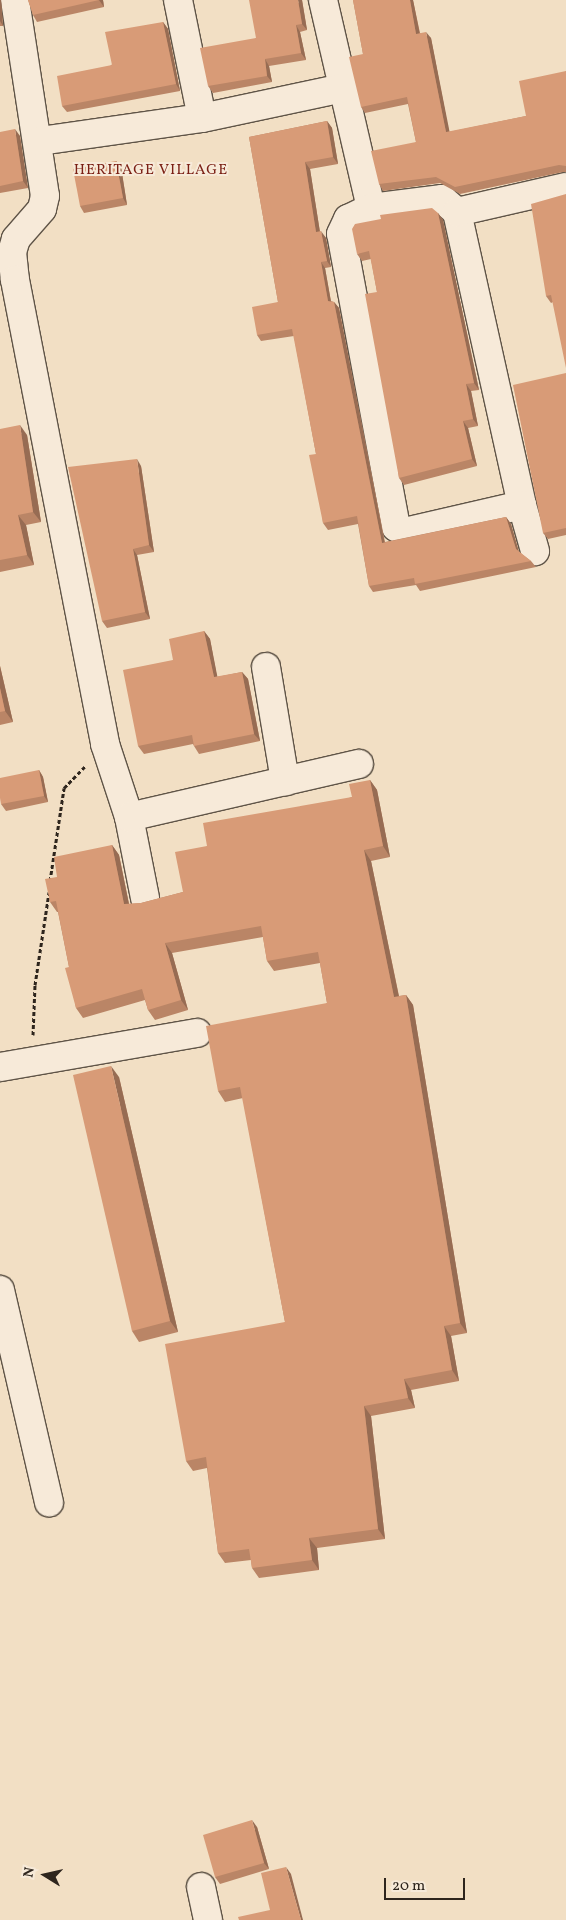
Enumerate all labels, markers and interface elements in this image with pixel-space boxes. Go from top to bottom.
district label: HERITAGE VILLAGE [71,162,231,180]
north arrow [20,1850,70,1900]
text: N [19,1866,40,1879]
scale bar [386,1868,467,1900]
text: 20 m [392,1876,425,1897]

